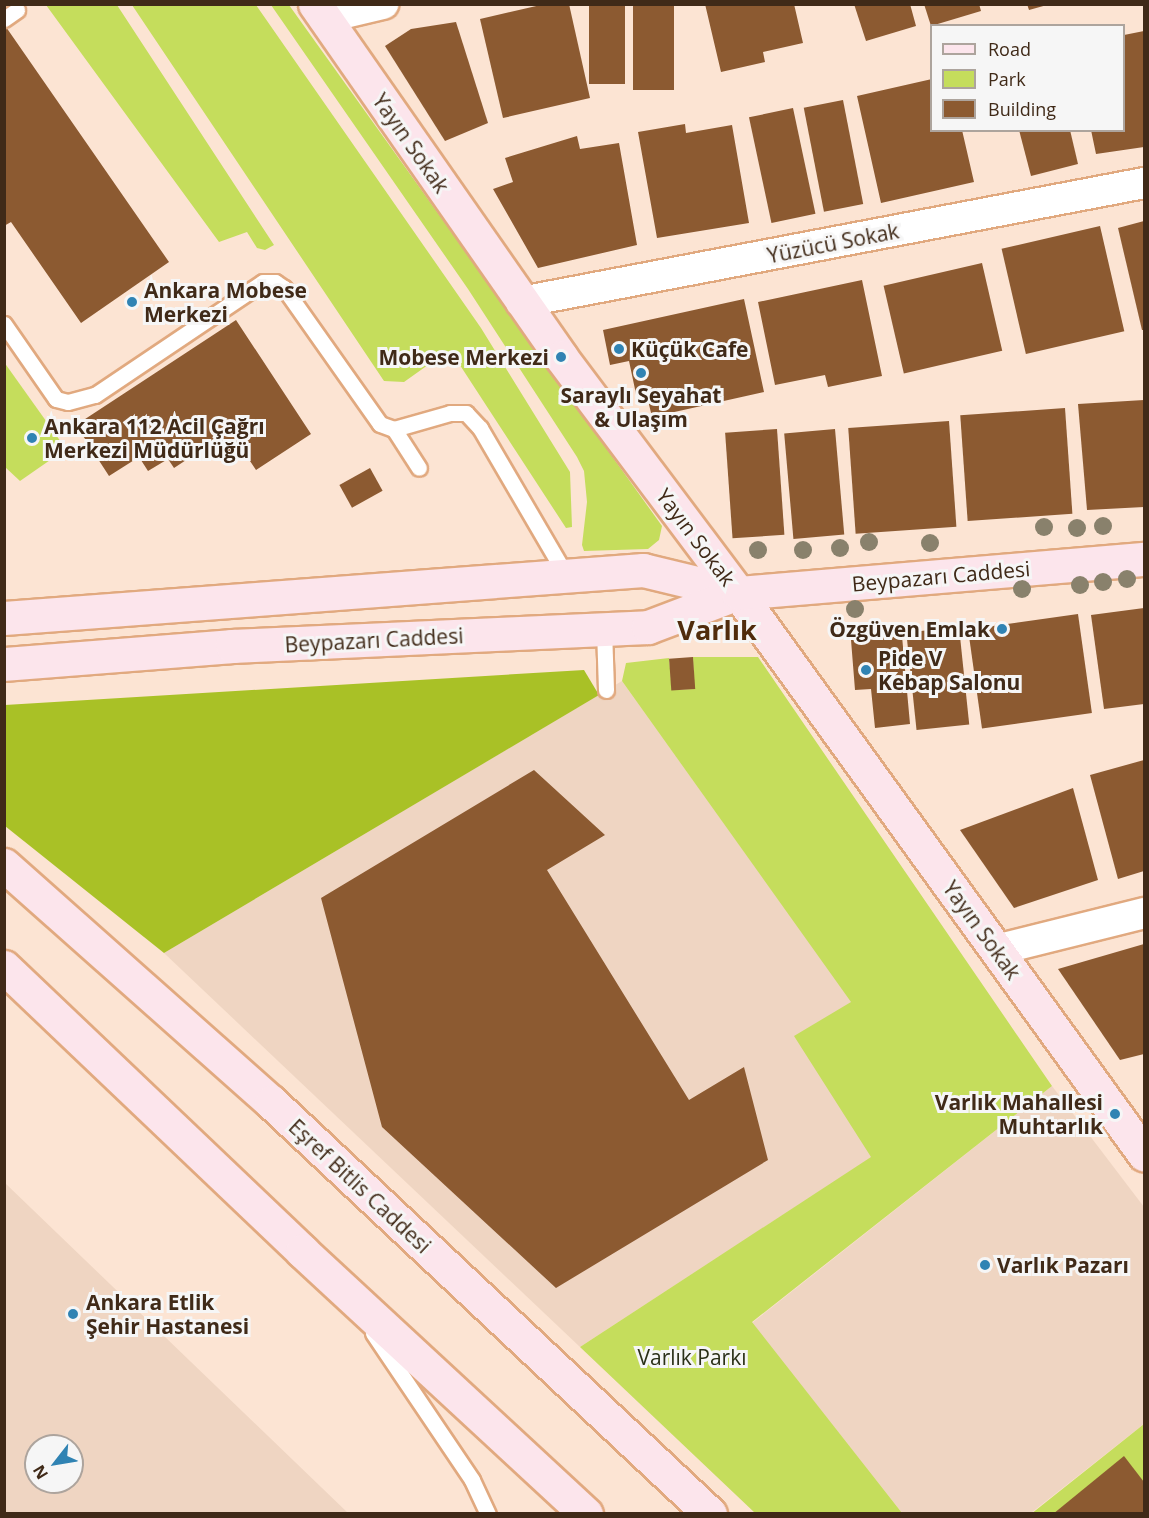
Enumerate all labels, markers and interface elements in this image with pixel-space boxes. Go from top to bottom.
legend [930,24,1125,132]
text: Road [988,37,1031,61]
text: Park [988,67,1026,91]
street label: Yayın Sokak [368,88,454,198]
text: Building [988,97,1056,121]
street label: Yüzücü Sokak [765,218,901,268]
place label: Ankara Mobese Merkezi [144,277,307,327]
marker: Ankara Mobese Merkezi [125,295,139,309]
place label: Küçük Cafe [631,336,748,362]
marker: Küçük Cafe [612,342,626,356]
place label: Mobese Merkezi [378,344,549,370]
marker: Mobese Merkezi [554,350,568,364]
marker: Saraylı Seyahat & Ulaşım [634,366,648,380]
place label: Saraylı Seyahat & Ulaşım [561,382,721,432]
place label: Ankara 112 Acil Çağrı Merkezi Müdürlüğü [44,413,265,463]
marker: Ankara 112 Acil Çağrı Merkezi Müdürlüğü [25,431,39,445]
street label: Yayın Sokak [651,483,741,591]
street label: Beypazarı Caddesi [851,556,1031,596]
district label: Varlık [677,614,757,646]
place label: Özgüven Emlak [829,616,990,642]
marker: Özgüven Emlak [995,622,1009,636]
street label: Beypazarı Caddesi [284,623,464,657]
place label: Pide V Kebap Salonu [878,645,1020,695]
marker: Pide V Kebap Salonu [859,663,873,677]
street label: Yayın Sokak [938,876,1026,984]
place label: Varlık Mahallesi Muhtarlık [935,1089,1103,1139]
marker: Varlık Mahallesi Muhtarlık [1108,1107,1122,1121]
street label: Eşref Bitlis Caddesi [284,1114,436,1258]
place label: Varlık Pazarı [997,1252,1129,1278]
marker: Varlık Pazarı [978,1258,992,1272]
place label: Ankara Etlik Şehir Hastanesi [86,1289,249,1339]
marker: Ankara Etlik Şehir Hastanesi [64,1305,82,1323]
park label: Varlık Parkı [637,1344,747,1370]
north arrow [24,1434,84,1494]
text: N [28,1461,53,1483]

